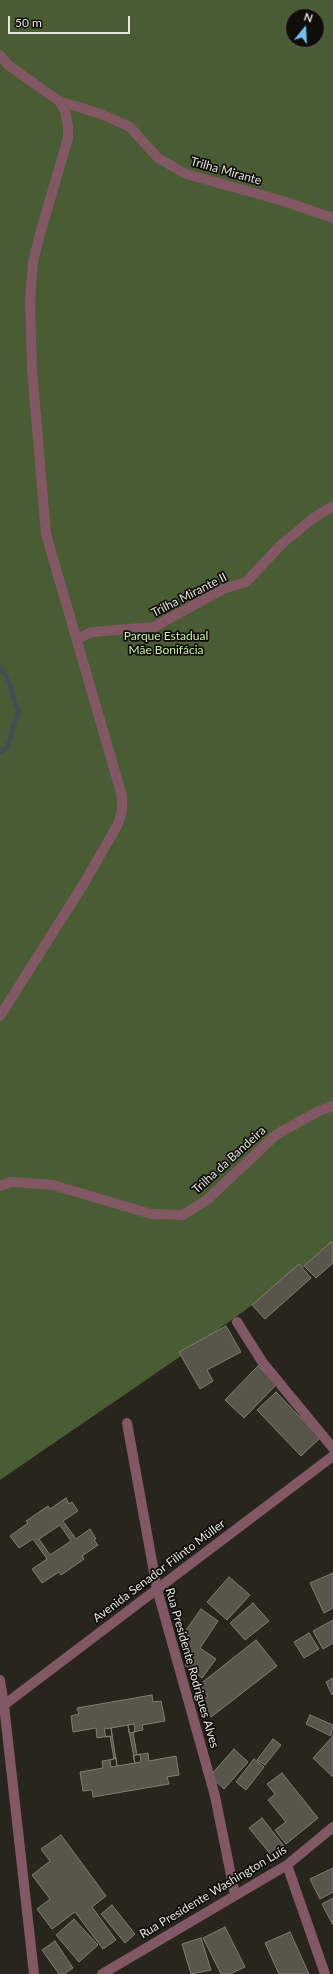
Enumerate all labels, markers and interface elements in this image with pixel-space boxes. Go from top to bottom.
scale bar [10,8,132,34]
north arrow [285,8,325,48]
text: N [303,10,315,25]
text: 50 m [15,15,42,30]
street label: Trilha Mirante [189,154,263,188]
street label: Trilha Mirante II [149,570,229,620]
park label: Parque Estadual Mãe Bonifácia [124,629,208,657]
street label: Trilha da Bandeira [189,1123,269,1197]
street label: Avenida Senador Filinto Müller [90,1517,228,1625]
street label: Rua Presidente Rodrigues Alves [162,1586,222,1750]
street label: Rua Presidente Washington Luís [137,1842,289,1942]

